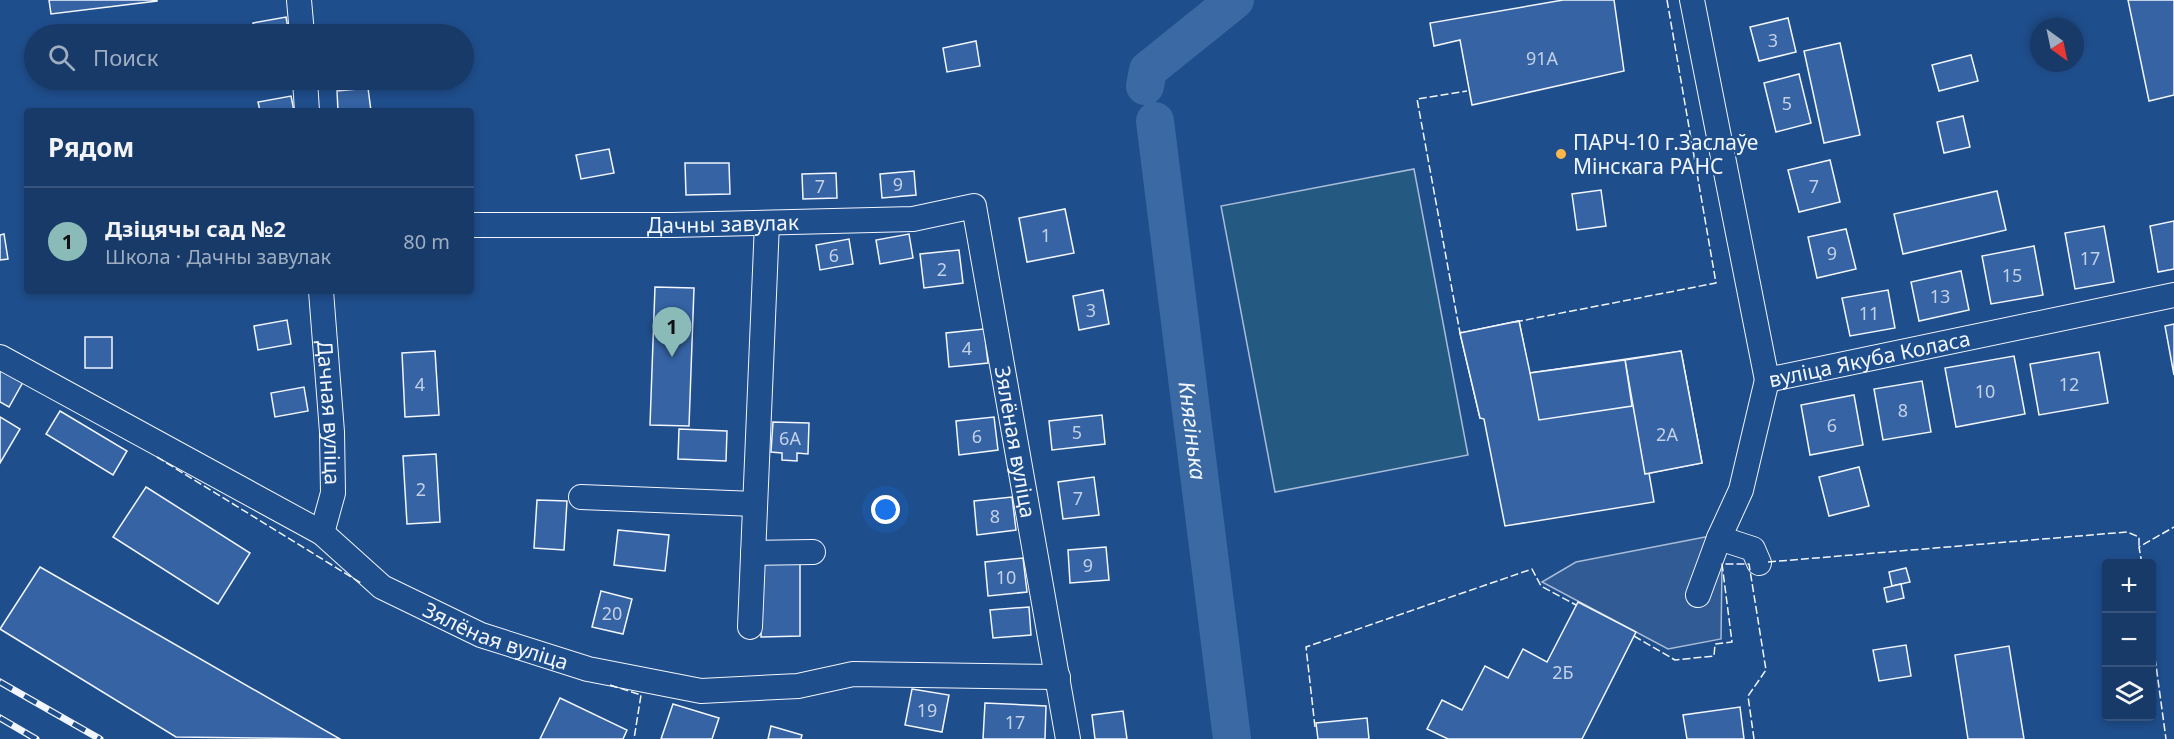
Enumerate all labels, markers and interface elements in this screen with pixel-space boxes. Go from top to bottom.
north arrow [2030,18,2084,72]
search box [24,24,474,90]
house number: 3 [1768,28,1778,52]
icon: search [45,41,78,74]
text: Поиск [93,42,158,72]
house number: 91А [1526,46,1559,70]
house number: 5 [1782,91,1792,115]
place label: ПАРЧ-10 г.Заслаўе Мінскага РАНС [1573,128,1758,180]
text: Рядом [48,129,134,165]
marker: ПАРЧ-10 г.Заслаўе Мінскага РАНС [1554,147,1568,161]
house number: 9 [893,172,903,196]
house number: 7 [815,174,825,198]
house number: 7 [1809,174,1819,198]
street label: Дачны завулак [647,208,799,239]
text: Дзіцячы сад №2 [105,213,286,243]
house number: 1 [1041,223,1051,247]
text: 1 [62,228,73,255]
text: 80 m [403,228,450,255]
house number: 9 [1827,241,1837,265]
text: Школа · Дачны завулак [105,243,331,270]
house number: 6 [829,243,839,267]
house number: 17 [2080,246,2100,270]
house number: 2 [937,257,947,281]
house number: 15 [2002,263,2022,287]
house number: 13 [1930,284,1950,308]
house number: 3 [1086,298,1096,322]
house number: 11 [1859,301,1879,325]
pin: 1 [652,308,692,357]
street label: вуліца Якуба Коласа [1766,324,1973,393]
house number: 4 [962,336,972,360]
street label: Дачная вуліца [311,339,347,485]
street label: Зялёная вуліца [988,364,1043,520]
house number: 4 [415,372,425,396]
house number: 12 [2059,372,2079,396]
house number: 10 [1975,379,1995,403]
water label: Княгінька [1173,380,1215,482]
house number: 8 [1898,398,1908,422]
house number: 6 [1827,413,1837,437]
house number: 5 [1072,420,1082,444]
house number: 2А [1656,422,1678,446]
house number: 6 [972,424,982,448]
house number: 6А [779,426,801,450]
house number: 2 [416,477,426,501]
house number: 7 [1073,486,1083,510]
your location [871,495,900,524]
house number: 8 [990,504,1000,528]
house number: 9 [1083,553,1093,577]
map controls [2102,559,2156,721]
button: + [2102,559,2156,613]
house number: 10 [996,565,1016,589]
street label: Зялёная вуліца [419,595,572,676]
house number: 20 [602,601,622,625]
button: − [2102,613,2156,667]
house number: 2Б [1552,660,1574,684]
button: layers [2102,667,2156,721]
house number: 19 [917,698,937,722]
house number: 17 [1005,710,1025,734]

